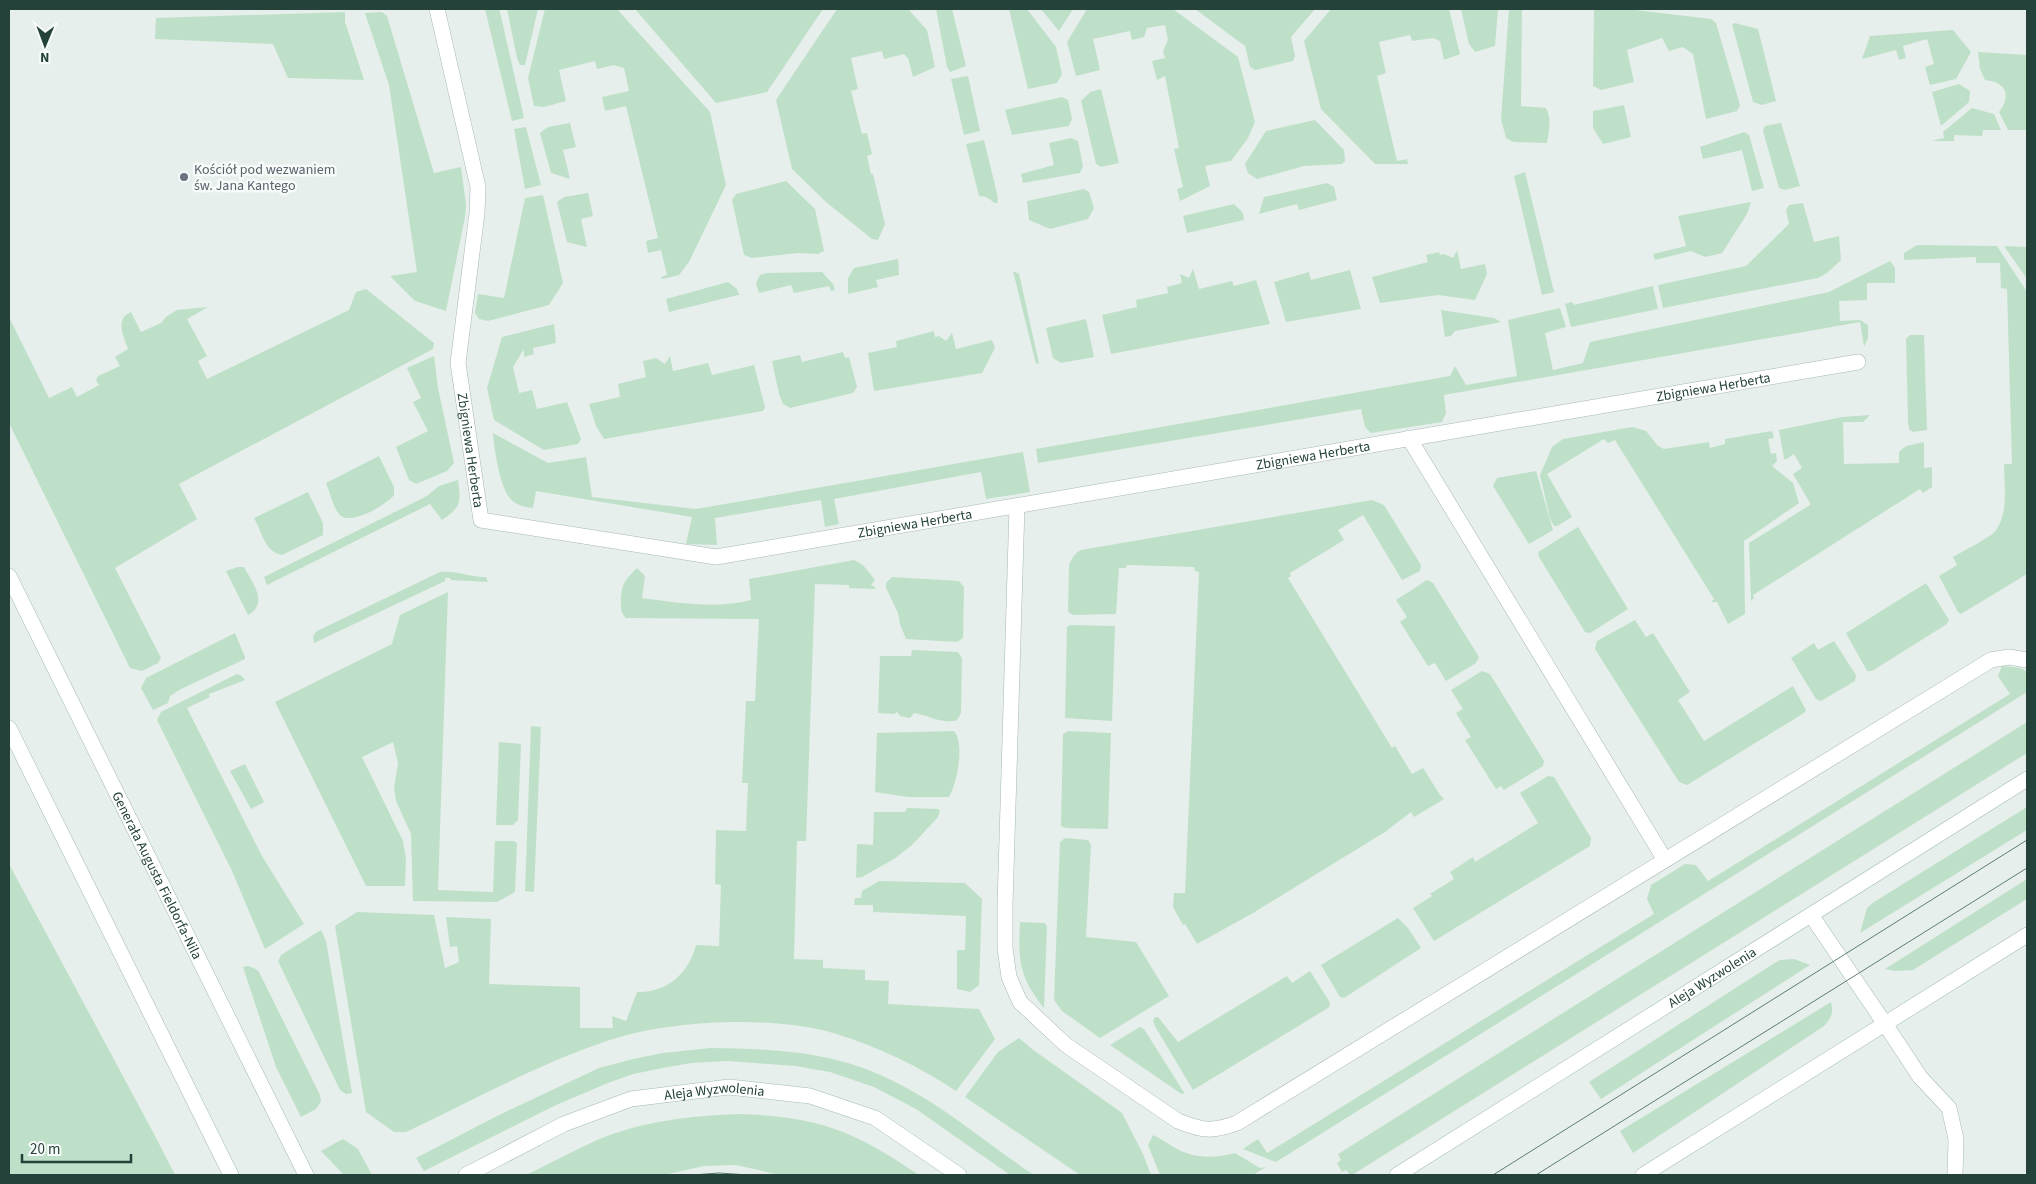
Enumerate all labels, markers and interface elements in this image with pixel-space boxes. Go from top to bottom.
north arrow [20,20,70,70]
text: N [40,47,50,67]
place label: Kościół pod wezwaniem św. Jana Kantego [194,160,335,196]
marker: Kościół pod wezwaniem św. Jana Kantego [178,171,190,183]
street label: Zbigniewa Herberta [1655,368,1772,407]
street label: Zbigniewa Herberta [451,392,488,509]
street label: Zbigniewa Herberta [1254,436,1372,476]
street label: Zbigniewa Herberta [856,504,974,544]
street label: Generała Augusta Fieldorfa-Nila [106,788,207,963]
street label: Aleja Wyzwolenia [1664,943,1761,1013]
street label: Aleja Wyzwolenia [663,1078,766,1106]
scale bar [22,1132,131,1164]
text: 20 m [30,1139,60,1160]

